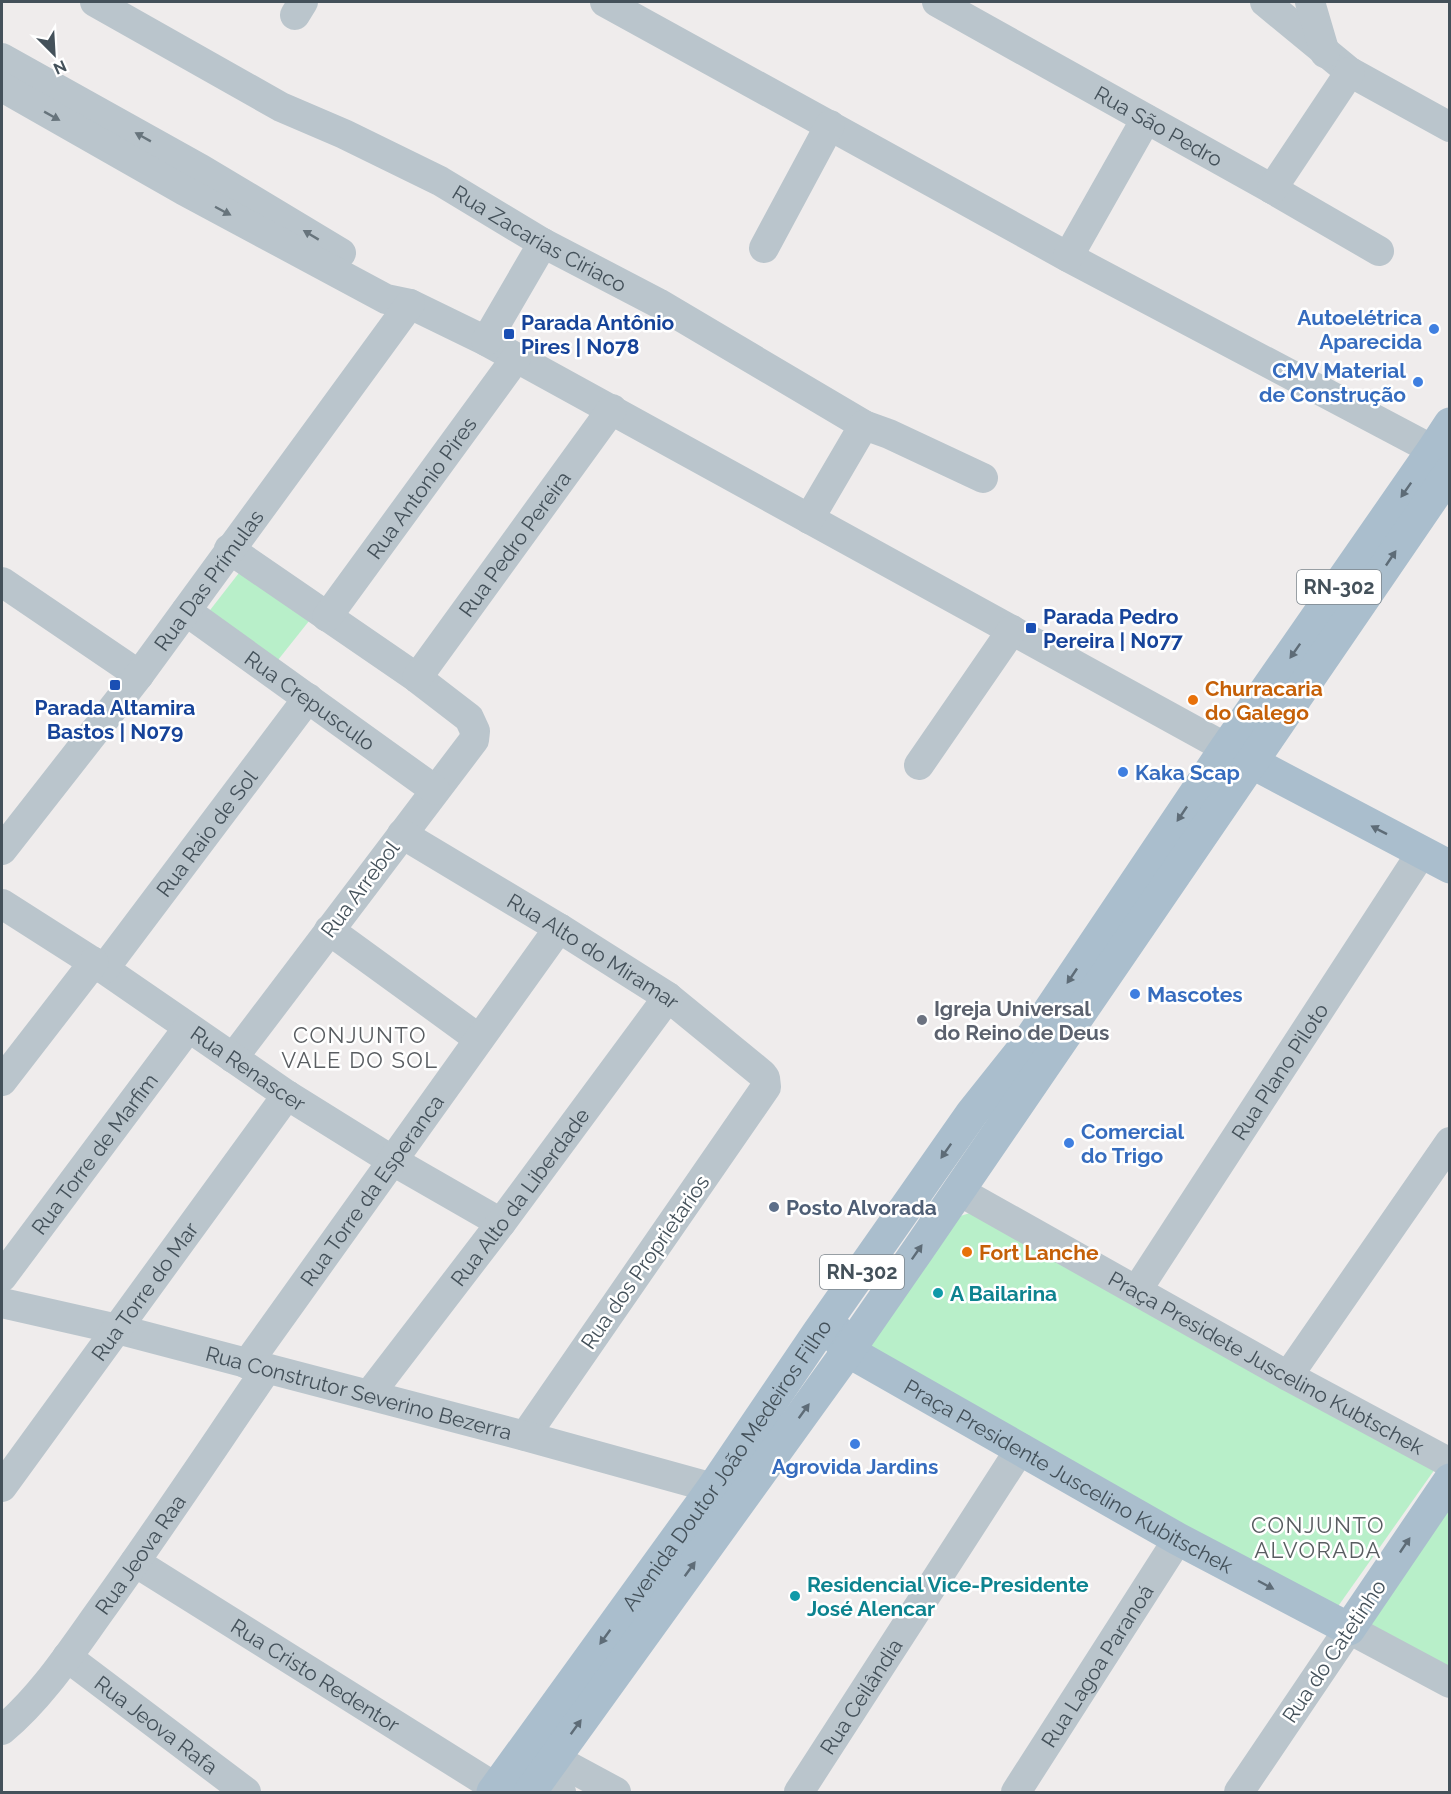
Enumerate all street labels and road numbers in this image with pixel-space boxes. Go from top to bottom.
street label: Rua São Pedro [1090,80,1227,171]
street label: Rua Zacarias Ciriaco [448,179,631,297]
street label: Rua Antonio Pires [361,412,481,564]
street label: Rua Pedro Pereira [453,466,576,621]
street label: Rua Das Prímulas [149,504,268,655]
road number: RN-302 [1297,570,1381,604]
street label: Rua Crepusculo [240,645,380,756]
street label: Rua Raio de Sol [151,765,262,901]
street label: Rua Arrebol [316,836,405,942]
street label: Rua Alto do Miramar [503,888,685,1014]
street label: Rua Plano Piloto [1226,998,1333,1144]
street label: Rua Renascer [186,1020,311,1116]
street label: Rua Torre de Marfim [26,1068,163,1239]
street label: Rua Torre da Esperanca [295,1089,448,1291]
street label: Rua Alto da Liberdade [445,1103,594,1291]
street label: Rua dos Proprietarios [575,1170,715,1354]
street label: Rua Torre do Mar [86,1217,203,1366]
road number: RN-302 [820,1255,904,1289]
street label: Praça Presidete Juscelino Kubtschek [1104,1265,1428,1459]
street label: Avenida Doutor João Medeiros Filho [616,1314,836,1615]
street label: Rua Construtor Severino Bezerra [203,1340,515,1445]
street label: Praça Presidente Juscelino Kubitschek [900,1373,1237,1578]
street label: Rua Jeova Raa [89,1489,190,1619]
street label: Rua do Catetinho [1277,1575,1391,1727]
street label: Rua Lagoa Paranoá [1036,1580,1158,1752]
street label: Rua Cristo Redentor [227,1613,405,1737]
street label: Rua Ceilândia [814,1634,907,1759]
street label: Rua Jeova Rafa [90,1670,223,1779]

